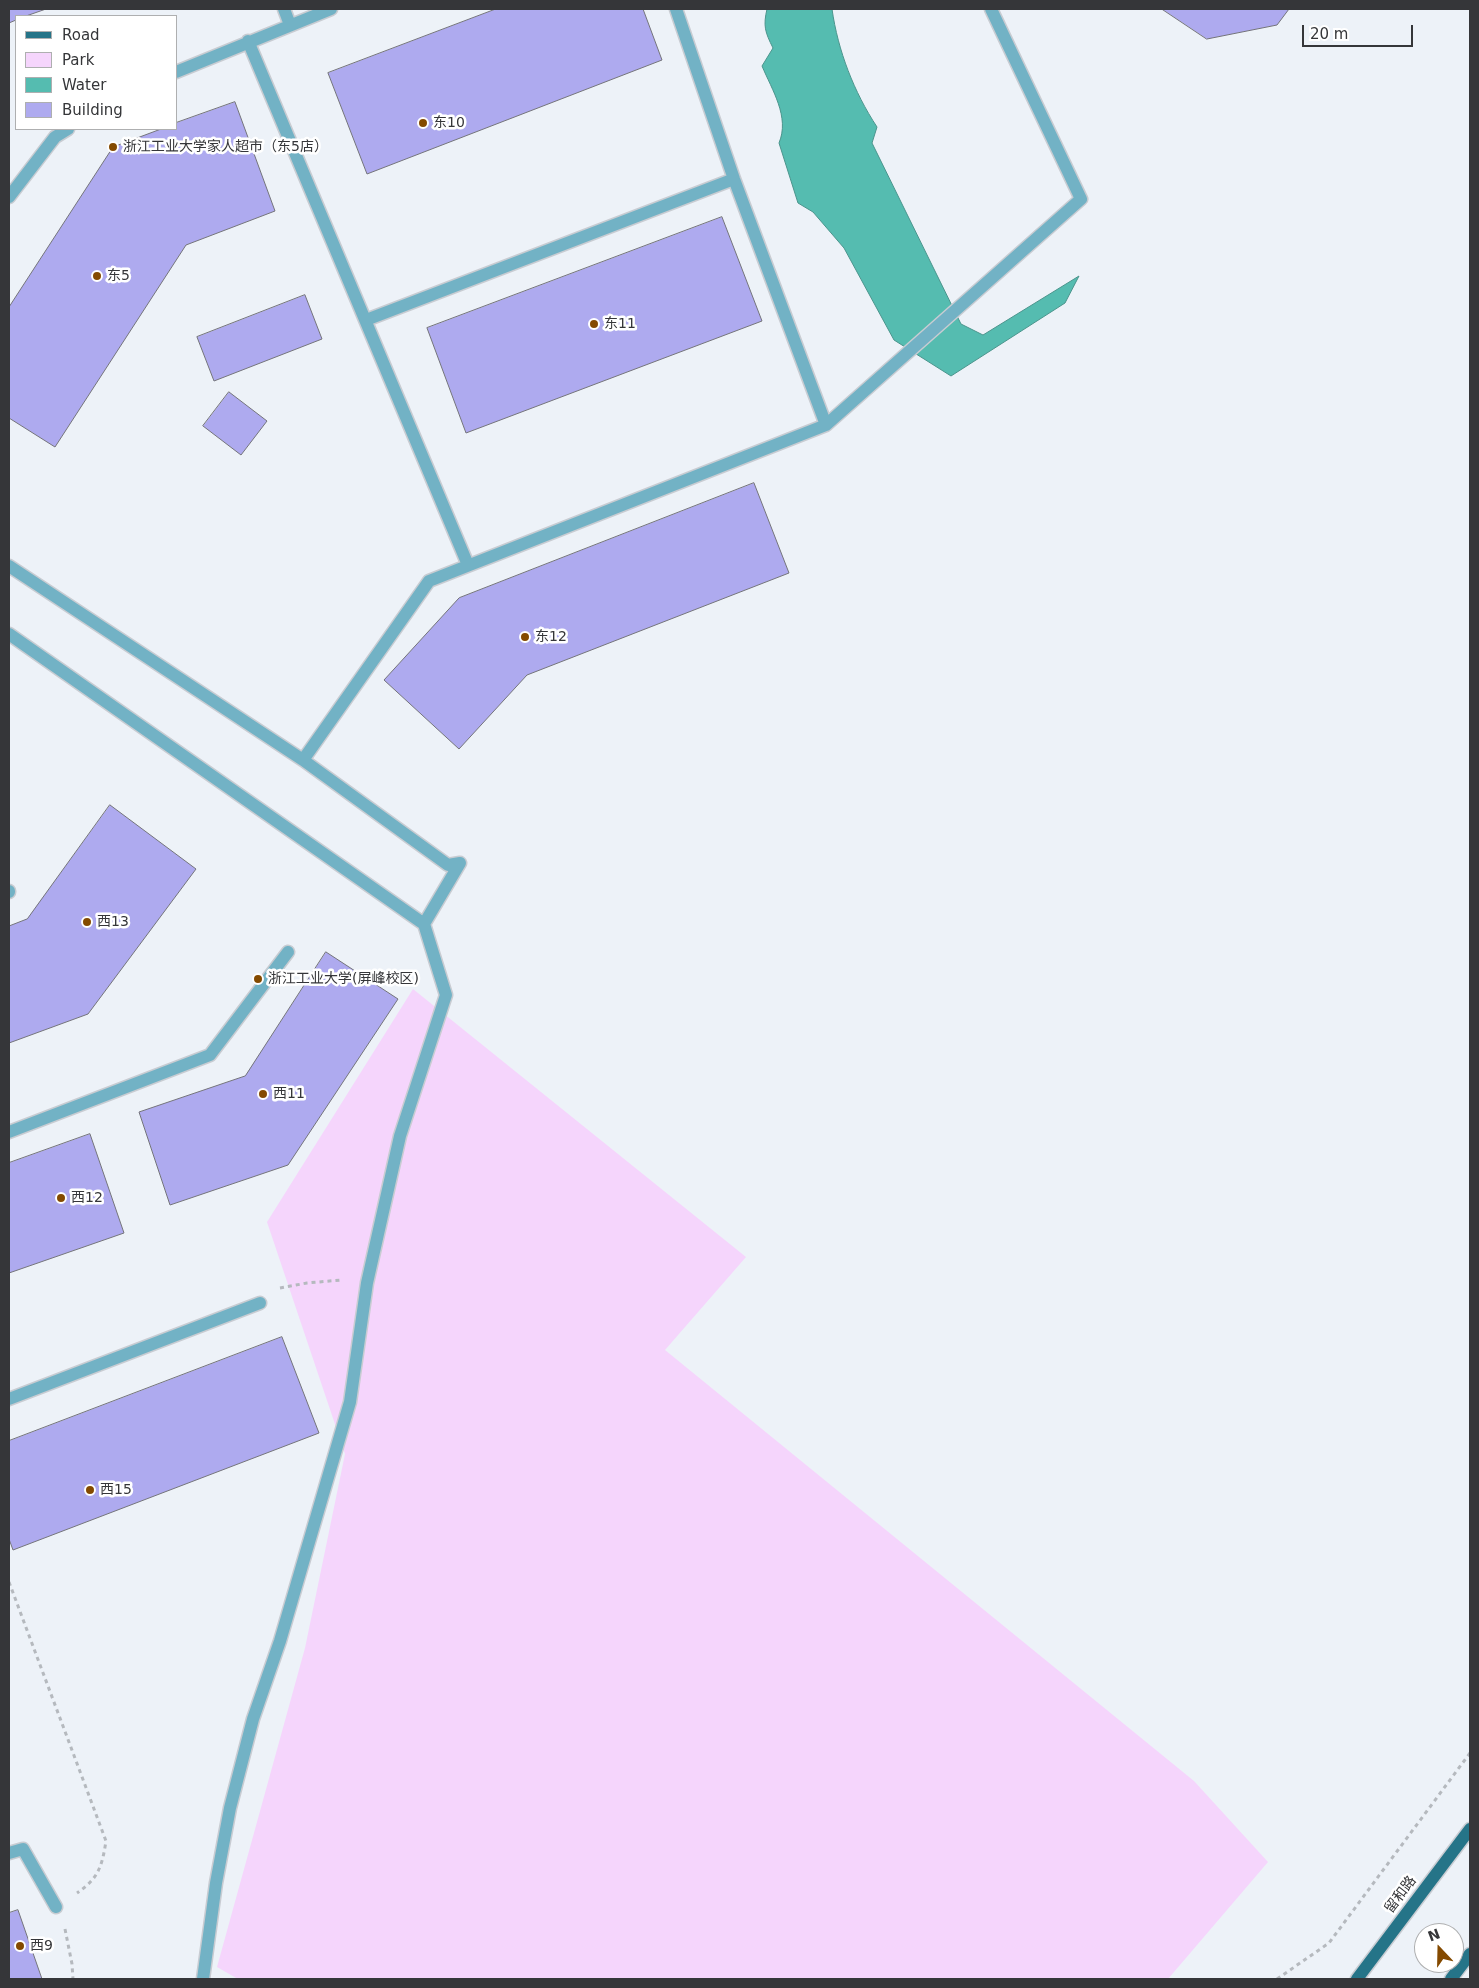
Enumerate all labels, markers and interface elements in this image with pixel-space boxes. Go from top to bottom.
legend [15,15,178,130]
scale bar [1304,15,1415,47]
text: 20 m [1310,25,1348,43]
text: Road [62,26,100,44]
text: Park [62,51,94,69]
text: Water [62,76,106,94]
text: Building [62,101,123,119]
place label: 东10 [433,115,465,131]
marker: 东10 [417,117,429,129]
place label: 浙江工业大学家人超市（东5店） [123,139,328,155]
marker: 浙江工业大学家人超市（东5店） [107,141,119,153]
place label: 东5 [107,268,130,284]
marker: 东5 [91,270,103,282]
place label: 东11 [604,316,636,332]
marker: 东11 [588,318,600,330]
place label: 东12 [535,629,567,645]
marker: 东12 [519,631,531,643]
place label: 西13 [97,914,129,930]
marker: 西13 [81,916,93,928]
place label: 浙江工业大学(屏峰校区) [268,971,419,987]
marker: 浙江工业大学(屏峰校区) [252,973,264,985]
place label: 西11 [273,1086,305,1102]
marker: 西11 [257,1088,269,1100]
place label: 西12 [71,1190,103,1206]
marker: 西12 [55,1192,67,1204]
place label: 西15 [100,1482,132,1498]
marker: 西15 [84,1484,96,1496]
street label: 留和路 [1382,1873,1420,1917]
north arrow [1414,1923,1464,1973]
text: N [1426,1925,1442,1944]
place label: 西9 [30,1938,53,1954]
marker: 西9 [14,1940,26,1952]

